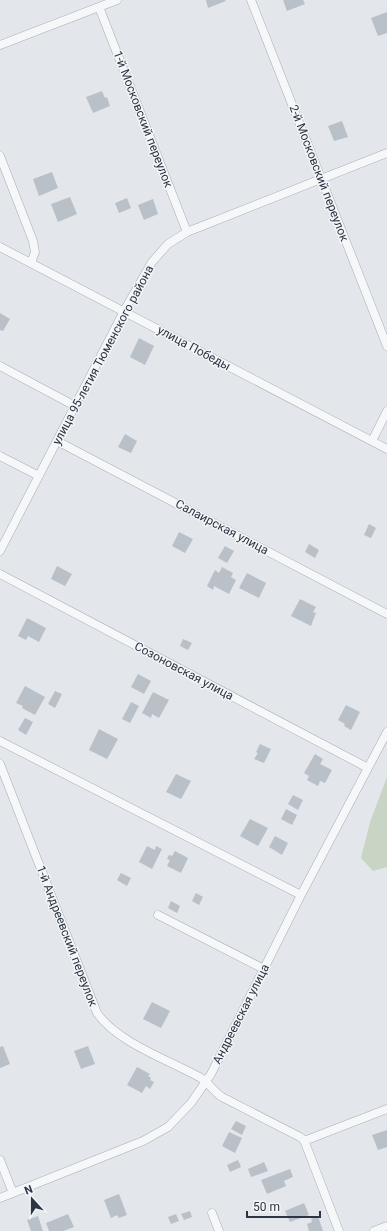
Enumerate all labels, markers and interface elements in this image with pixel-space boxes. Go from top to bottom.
street label: 1-й Московский переулок [110,49,176,190]
street label: 2-й Московский переулок [286,103,352,244]
street label: улица 95-летия Тюменского района [50,263,156,447]
street label: улица Победы [155,323,233,373]
street label: Салаирская улица [173,497,271,557]
street label: Созоновская улица [132,639,236,703]
street label: 1-й Андреевский переулок [34,864,101,1009]
street label: Андреевская улица [210,962,272,1066]
north arrow [12,1179,52,1219]
text: N [23,1183,35,1198]
scale bar [247,1193,320,1219]
text: 50 m [253,1200,280,1214]

